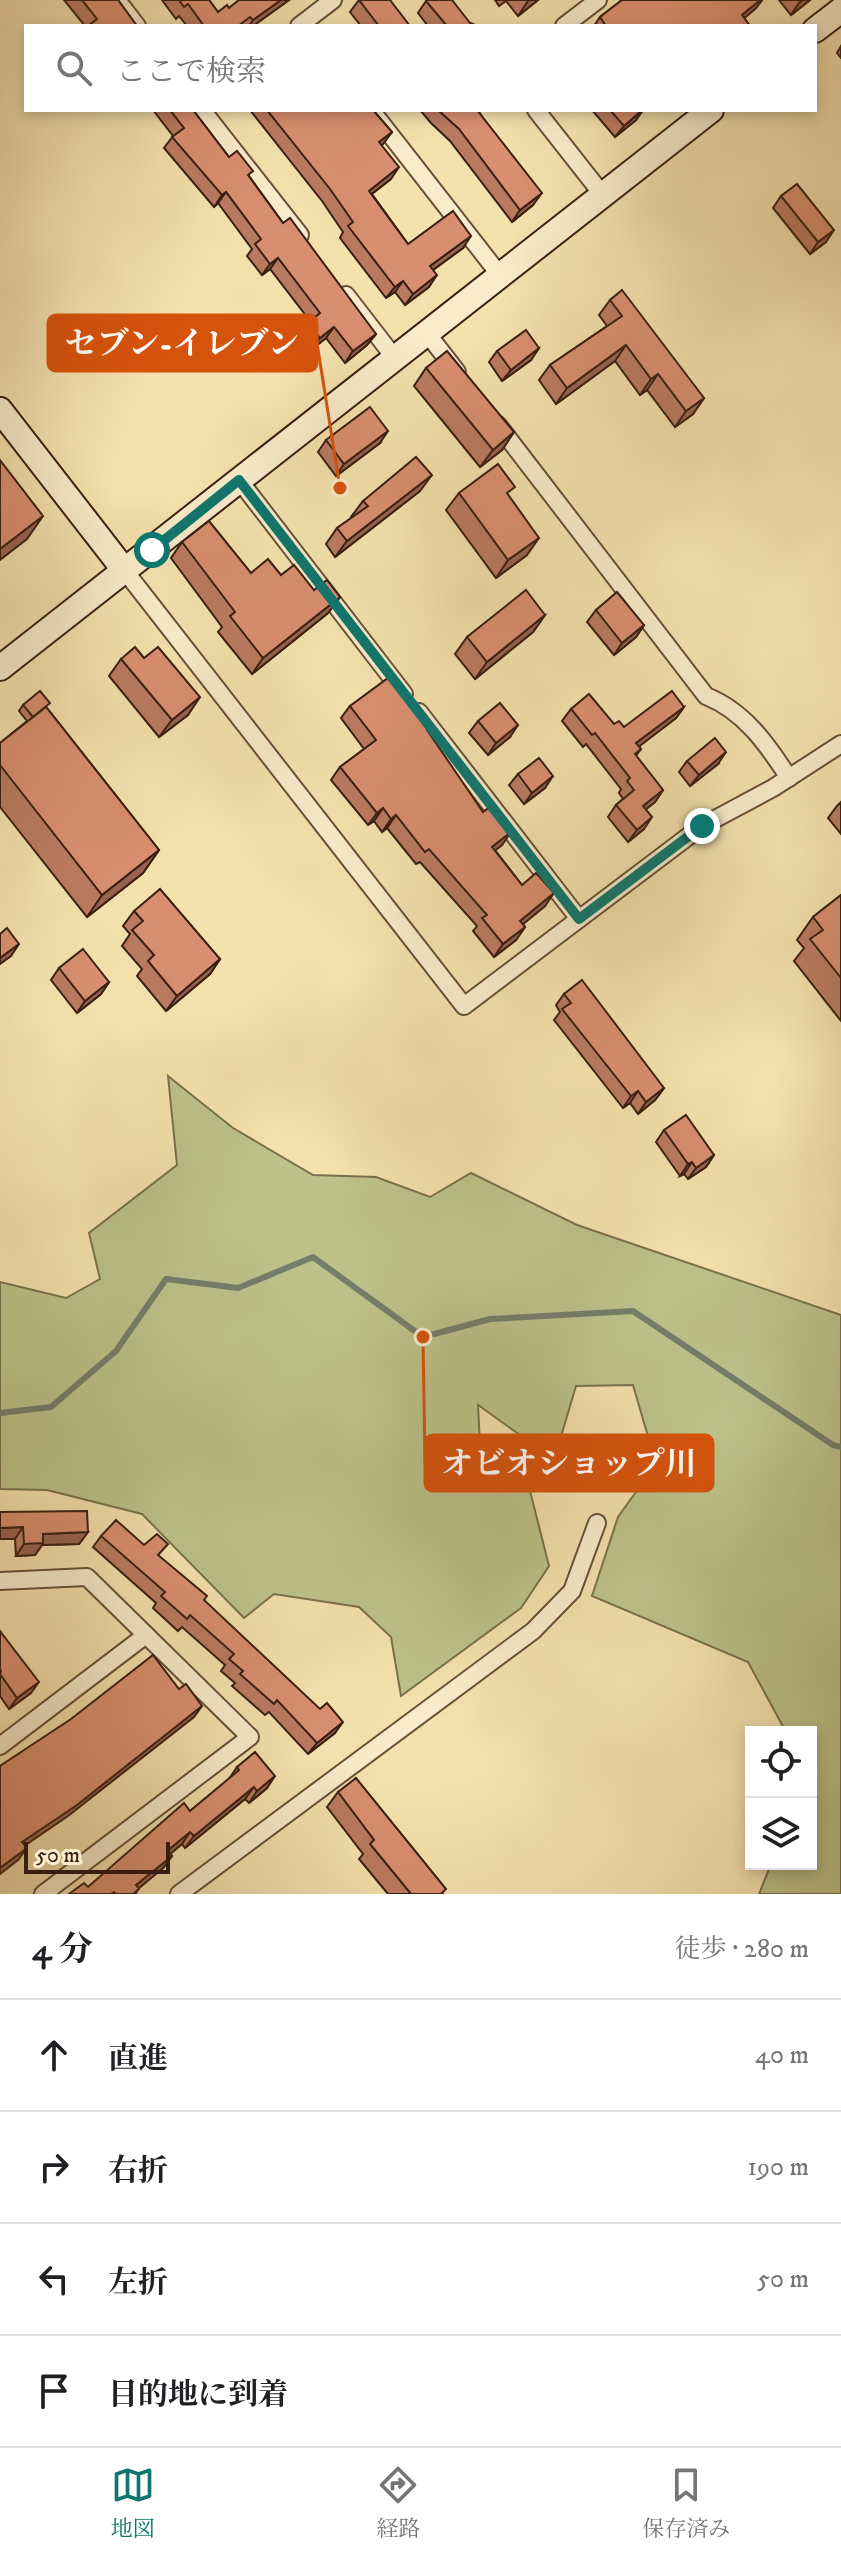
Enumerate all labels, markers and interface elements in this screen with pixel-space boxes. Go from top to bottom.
search box [24,24,817,112]
icon: search [52,46,96,90]
text: ここで検索 [116,54,266,91]
callout: セブン-イレブン [48,315,317,371]
text: セブン-イレブン [65,325,299,365]
route start [134,532,170,568]
route end [684,808,720,844]
callout: オビオショップ川 [425,1435,713,1491]
text: オビオショップ川 [441,1445,697,1485]
map controls [745,1726,817,1870]
button: locate [745,1726,817,1798]
button: layers [745,1798,817,1870]
scale bar [24,1838,170,1874]
text: 50 m [36,1842,80,1869]
text: 4 分 [32,1929,93,1971]
text: 徒歩 · 280 m [675,1933,809,1966]
icon: ahead [32,2033,76,2077]
text: 40 m [755,2039,809,2072]
text: 直進 [108,2041,168,2078]
icon: right [32,2145,76,2189]
text: 190 m [747,2151,809,2184]
text: 右折 [108,2153,168,2190]
icon: left [32,2257,76,2301]
text: 50 m [757,2263,809,2296]
text: 左折 [108,2265,168,2302]
icon: arrive [32,2369,76,2413]
text: 目的地に到着 [108,2377,288,2414]
tab: 地図 [111,2463,155,2543]
tab: 経路 [376,2463,420,2543]
tab: 保存済み [642,2463,730,2543]

